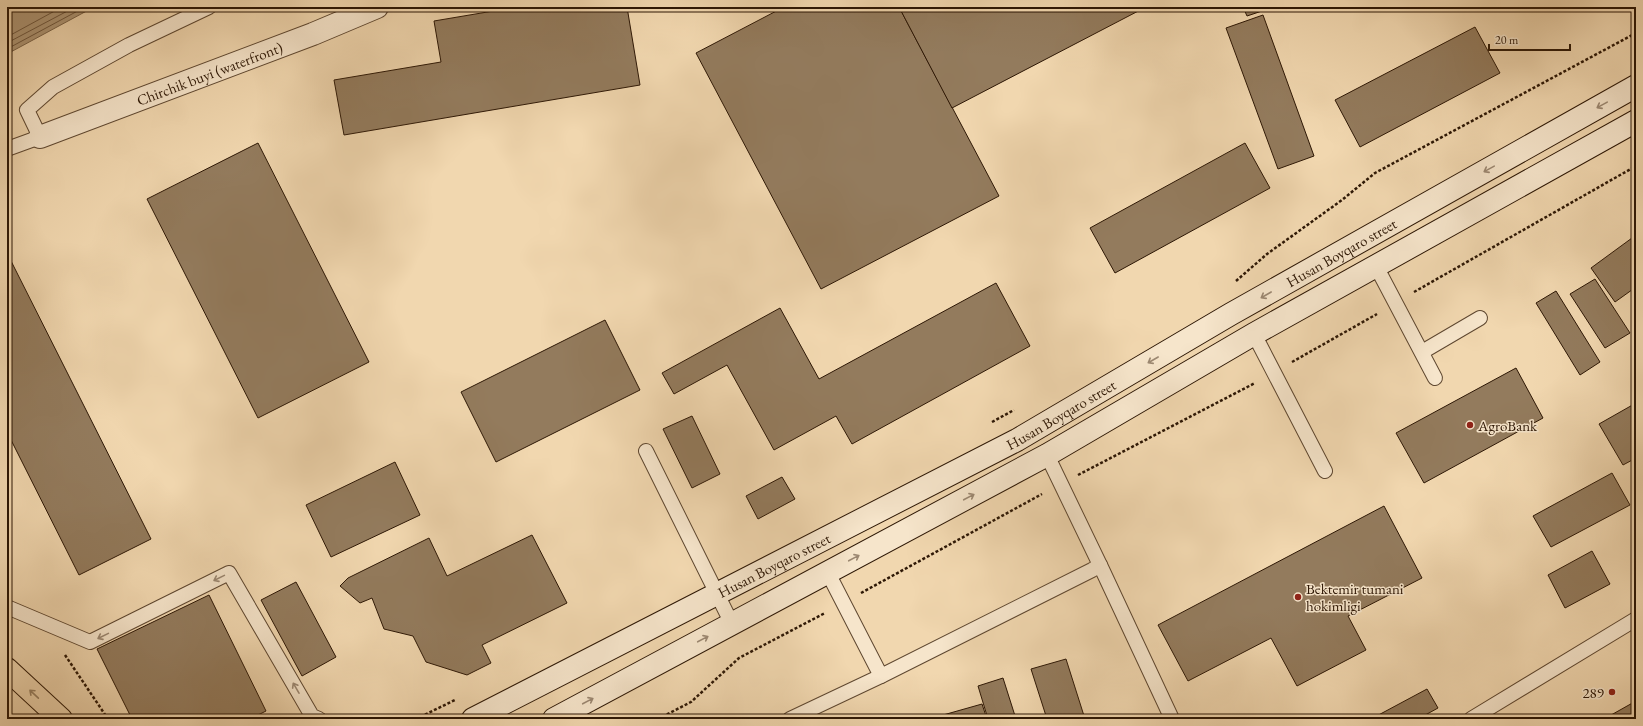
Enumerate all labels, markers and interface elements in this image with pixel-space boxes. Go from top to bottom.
scale bar [1489,26,1570,52]
text: 20 m [1495,32,1519,48]
street label: Chirchik buyi (waterfront) [134,37,285,109]
one-way arrow [1596,102,1608,110]
one-way arrow [1483,166,1495,174]
street label: Husan Boyqaro street [1282,213,1400,291]
one-way arrow [1260,291,1272,299]
one-way arrow [1148,356,1159,364]
street label: Husan Boyqaro street [1003,375,1119,454]
place label: AgroBank [1477,416,1538,435]
marker: AgroBank [1465,420,1475,430]
one-way arrow [963,492,975,500]
street label: Husan Boyqaro street [714,528,833,601]
one-way arrow [848,554,860,562]
one-way arrow [214,575,226,582]
place label: Bektemir tumani hokimligi [1306,579,1404,615]
marker: Bektemir tumani hokimligi [1293,592,1303,602]
one-way arrow [97,632,109,640]
one-way arrow [697,635,709,643]
one-way arrow [292,682,300,694]
place label: 289 [1582,683,1604,702]
marker: 289 [1607,687,1617,697]
one-way arrow [29,689,39,699]
one-way arrow [582,696,594,704]

